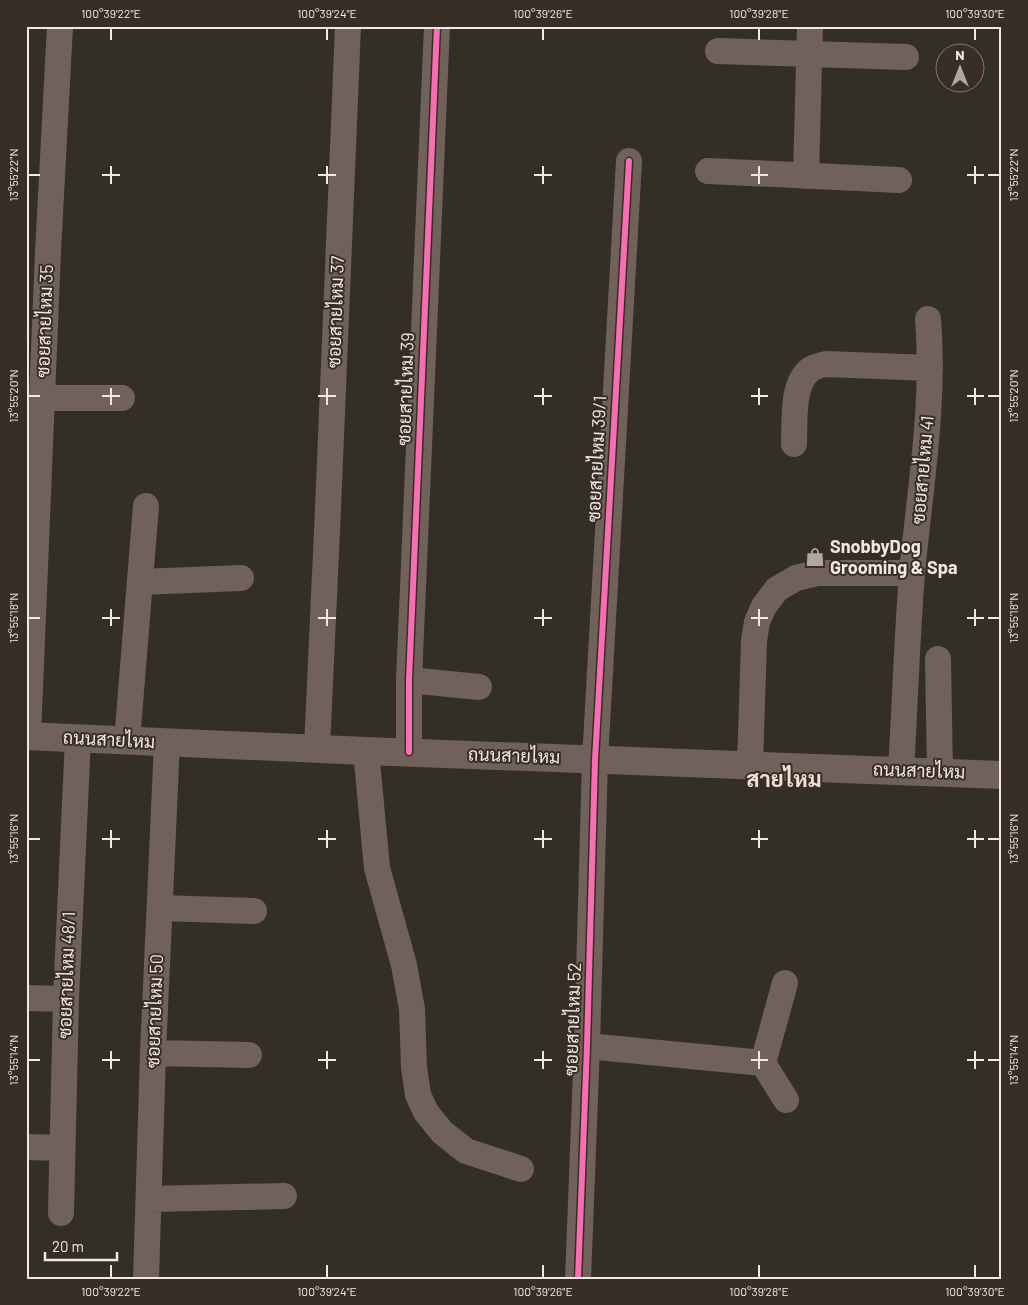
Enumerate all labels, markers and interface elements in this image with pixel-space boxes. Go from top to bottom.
text: 100°39'22"E [81,6,141,20]
text: 100°39'24"E [297,6,357,20]
text: 100°39'26"E [513,6,573,20]
text: 100°39'28"E [729,6,789,20]
text: 100°39'30"E [945,6,1005,20]
north arrow [936,42,986,92]
text: N [955,46,965,63]
text: 13°55'22"N [6,148,20,202]
text: 13°55'22"N [1006,148,1020,202]
street label: ซอยสายไหม 37 [321,255,348,368]
street label: ซอยสายไหม 35 [30,264,57,378]
street label: ซอยสายไหม 39 [391,332,418,446]
text: 13°55'20"N [6,369,20,423]
text: 13°55'20"N [1006,369,1020,423]
street label: ซอยสายไหม 39/1 [581,395,610,523]
street label: ซอยสายไหม 41 [905,415,938,525]
place label: SnobbyDog Grooming & Spa [830,535,958,578]
shop icon: SnobbyDog Grooming & Spa [804,546,826,568]
text: 13°55'18"N [6,593,20,643]
text: 13°55'18"N [1006,593,1020,643]
street label: ถนนสายไหม [62,725,156,752]
street label: ถนนสายไหม [467,741,561,768]
street label: ถนนสายไหม [872,756,966,783]
district label: สายไหม [746,765,822,791]
text: 13°55'16"N [6,814,20,864]
text: 13°55'16"N [1006,814,1020,864]
street label: ซอยสายไหม 48/1 [52,911,79,1039]
street label: ซอยสายไหม 50 [140,954,167,1068]
street label: ซอยสายไหม 52 [558,962,585,1076]
text: 13°55'14"N [6,1035,20,1085]
text: 13°55'14"N [1006,1035,1020,1085]
scale bar [45,1230,118,1262]
text: 20 m [52,1237,84,1255]
text: 100°39'22"E [81,1284,141,1298]
text: 100°39'24"E [297,1284,357,1298]
text: 100°39'26"E [513,1284,573,1298]
text: 100°39'28"E [729,1284,789,1298]
text: 100°39'30"E [945,1284,1005,1298]

